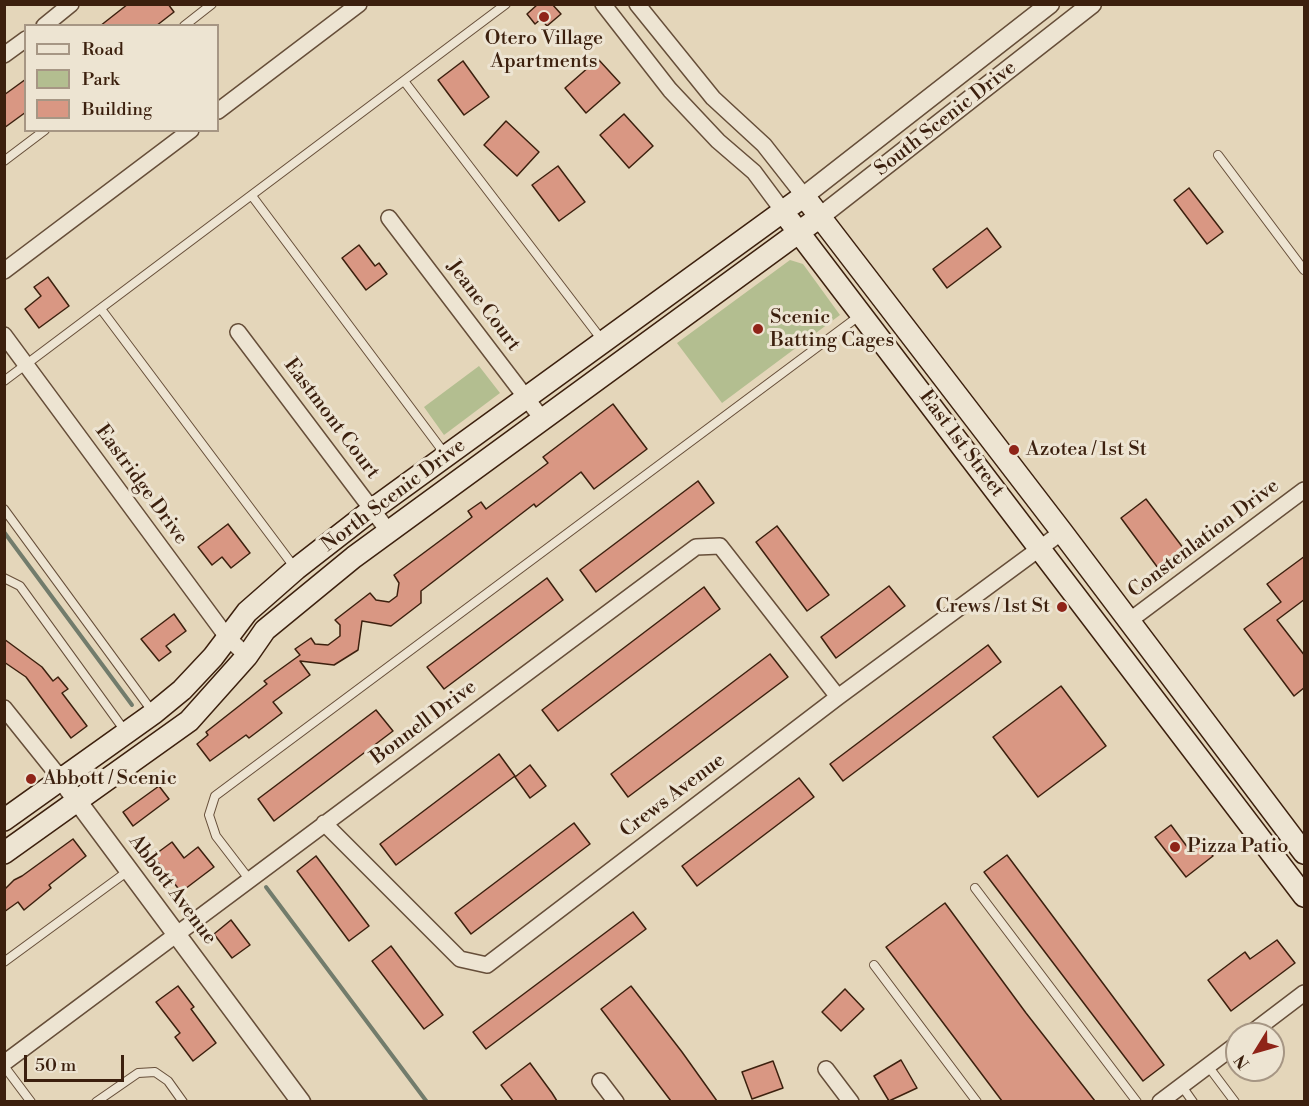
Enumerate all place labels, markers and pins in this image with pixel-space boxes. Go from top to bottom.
marker: Otero Village Apartments [537,10,551,24]
place label: Otero Village Apartments [485,27,603,74]
place label: Scenic Batting Cages [770,306,894,353]
marker: Scenic Batting Cages [751,322,765,336]
place label: Azotea / 1st St [1026,438,1147,462]
marker: Azotea / 1st St [1007,443,1021,457]
place label: Crews / 1st St [936,595,1050,619]
marker: Crews / 1st St [1055,600,1069,614]
place label: Abbott / Scenic [43,767,177,791]
marker: Abbott / Scenic [24,772,38,786]
place label: Pizza Patio [1187,835,1288,859]
marker: Pizza Patio [1168,840,1182,854]

